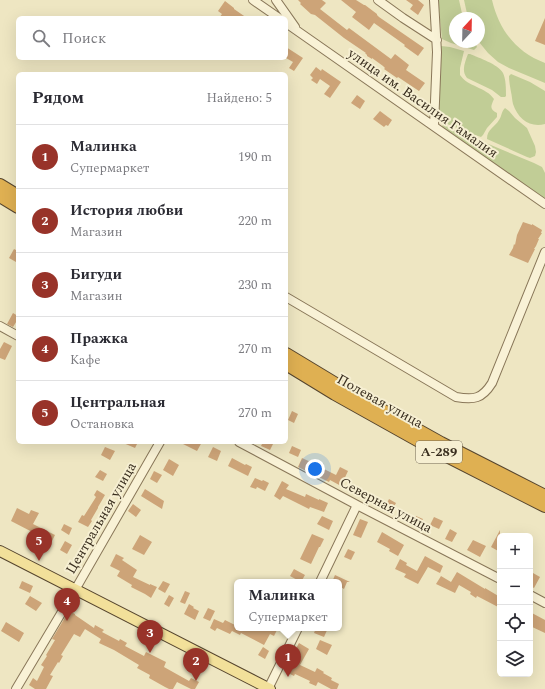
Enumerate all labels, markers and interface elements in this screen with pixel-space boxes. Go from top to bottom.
north arrow [449,12,485,48]
search box [16,16,288,60]
icon: search [30,27,52,49]
text: Поиск [62,27,106,50]
street label: улица им. Василия Гамалия [343,42,502,163]
text: Рядом [32,85,84,111]
text: Найдено: 5 [206,88,272,108]
text: Малинка [70,135,137,158]
text: 1 [41,147,49,167]
text: 190 m [238,147,272,167]
text: Супермаркет [70,158,150,178]
text: История любви [70,199,183,222]
text: 2 [41,211,49,231]
text: 220 m [238,211,272,231]
text: Магазин [70,222,122,242]
text: Бигуди [70,263,122,286]
text: 3 [41,275,49,295]
text: 230 m [238,275,272,295]
text: Магазин [70,286,122,306]
text: Пражка [70,327,128,350]
text: 4 [41,339,49,359]
text: 270 m [238,339,272,359]
text: Кафе [70,350,101,370]
street label: Полевая улица [333,369,427,433]
text: Центральная [70,391,166,414]
text: 5 [41,403,49,423]
text: 270 m [238,403,272,423]
text: Остановка [70,414,134,434]
road number: А-289 [416,441,462,463]
street label: Центральная улица [60,458,142,578]
your location [305,459,325,479]
street label: Северная улица [336,472,436,538]
pin: 5 [26,528,52,561]
map controls [497,533,533,677]
button: + [497,533,533,569]
button: − [497,569,533,605]
popup [234,579,342,631]
text: Малинка [248,584,315,607]
pin: 4 [54,588,80,621]
button: locate [497,605,533,641]
text: Супермаркет [248,607,328,627]
pin: 3 [137,620,163,653]
button: layers [497,641,533,677]
pin: 1 [275,644,301,677]
pin: 2 [183,648,209,681]

